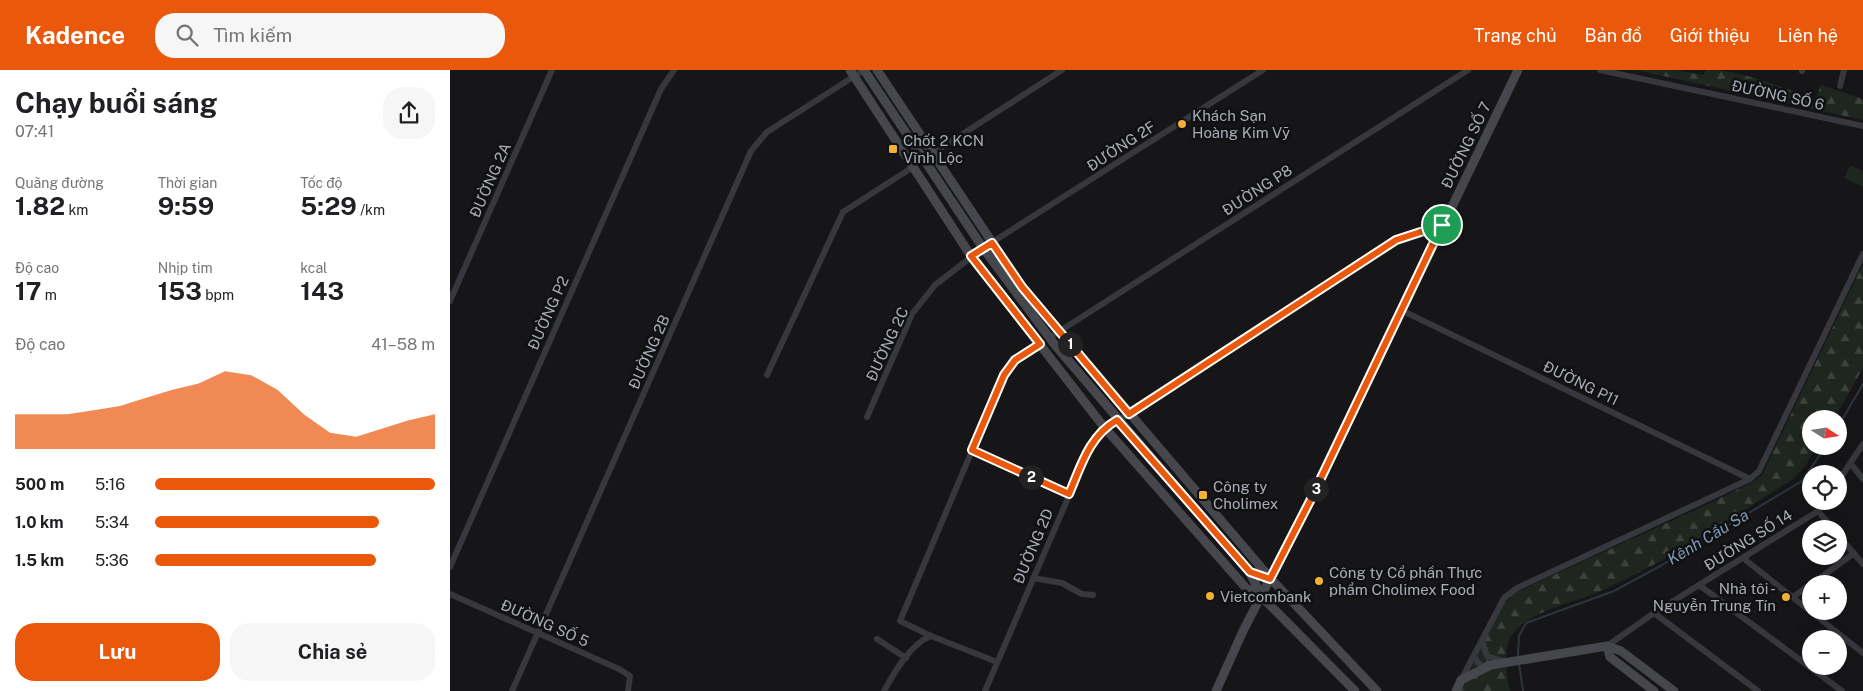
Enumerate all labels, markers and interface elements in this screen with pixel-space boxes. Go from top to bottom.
search box [155,13,505,58]
text: Kadence [25,21,125,49]
icon: search [173,21,201,49]
text: Tìm kiếm [213,24,292,46]
text: Trang chủ [1474,25,1557,46]
text: Bản đồ [1585,25,1642,46]
text: Giới thiệu [1670,25,1750,46]
text: Liên hệ [1778,25,1838,46]
street label: ĐƯỜNG SỐ 6 [1730,75,1826,113]
text: Chạy buổi sáng [15,86,217,119]
button: share [383,87,435,139]
street label: ĐƯỜNG SỐ 7 [1436,98,1494,191]
place label: Khách Sạn Hoàng Kim Vỹ [1192,107,1290,141]
street label: ĐƯỜNG 2F [1083,117,1159,174]
marker: Khách Sạn Hoàng Kim Vỹ [1176,118,1188,130]
text: 07:41 [15,122,54,141]
place label: Chốt 2 KCN Vĩnh Lộc [903,132,984,166]
street label: ĐƯỜNG 2A [465,139,514,220]
marker: Chốt 2 KCN Vĩnh Lộc [887,143,899,155]
street label: ĐƯỜNG P8 [1218,160,1295,219]
text: Quãng đường [15,175,104,191]
text: Thời gian [158,175,217,191]
text: Tốc độ [300,175,342,191]
text: 1.82 [15,191,65,221]
text: 9:59 [158,191,214,221]
text: 5:29 [300,191,357,221]
text: km [65,202,88,218]
text: /km [357,202,385,218]
pin [1421,204,1463,246]
icon: arrive [1428,211,1456,239]
text: Độ cao [15,260,59,276]
text: Nhịp tim [158,260,213,276]
text: kcal [300,260,327,276]
street label: ĐƯỜNG P2 [523,273,572,353]
text: 17 [15,276,41,306]
text: 153 [158,276,202,306]
text: 143 [300,276,344,306]
text: m [41,287,57,303]
text: bpm [202,287,234,303]
street label: ĐƯỜNG 2C [862,304,912,384]
street label: ĐƯỜNG 2B [624,312,673,392]
pin: 1 [1058,332,1082,356]
text: Độ cao [15,335,65,354]
text: 41–58 m [371,335,435,354]
text: 1 [1068,336,1074,352]
street label: ĐƯỜNG P11 [1540,356,1622,409]
north arrow [1802,410,1848,455]
map controls [1802,410,1847,675]
pin: 2 [1018,464,1044,490]
button: locate [1802,465,1847,510]
text: 2 [1027,469,1036,485]
text: 500 m [15,475,64,494]
text: 5:16 [95,475,125,494]
pin: 3 [1304,476,1328,502]
place label: Công ty Cholimex [1213,478,1278,512]
text: 3 [1312,481,1321,497]
marker: Công ty Cholimex [1197,489,1209,501]
street label: ĐƯỜNG SỐ 14 [1700,504,1795,574]
water label: Kênh Cầu Sa [1664,505,1752,569]
street label: ĐƯỜNG 2D [1009,506,1056,586]
text: 1.0 km [15,513,64,532]
text: 5:34 [95,513,129,532]
button: layers [1802,520,1847,565]
text: 1.5 km [15,551,64,570]
text: 5:36 [95,551,129,570]
place label: Công ty Cổ phần Thực phẩm Cholimex Food [1329,564,1483,598]
marker: Công ty Cổ phần Thực phẩm Cholimex Food [1313,575,1325,587]
button: + [1802,575,1847,620]
place label: Nhà tôi - Nguyễn Trung Tín [1653,580,1776,614]
place label: Vietcombank [1220,588,1311,605]
marker: Vietcombank [1204,590,1216,602]
marker: Nhà tôi - Nguyễn Trung Tín [1780,591,1792,603]
street label: ĐƯỜNG SỐ 5 [498,594,592,650]
button: Lưu [15,623,220,681]
button: Chia sẻ [230,623,435,681]
button: − [1802,630,1847,675]

